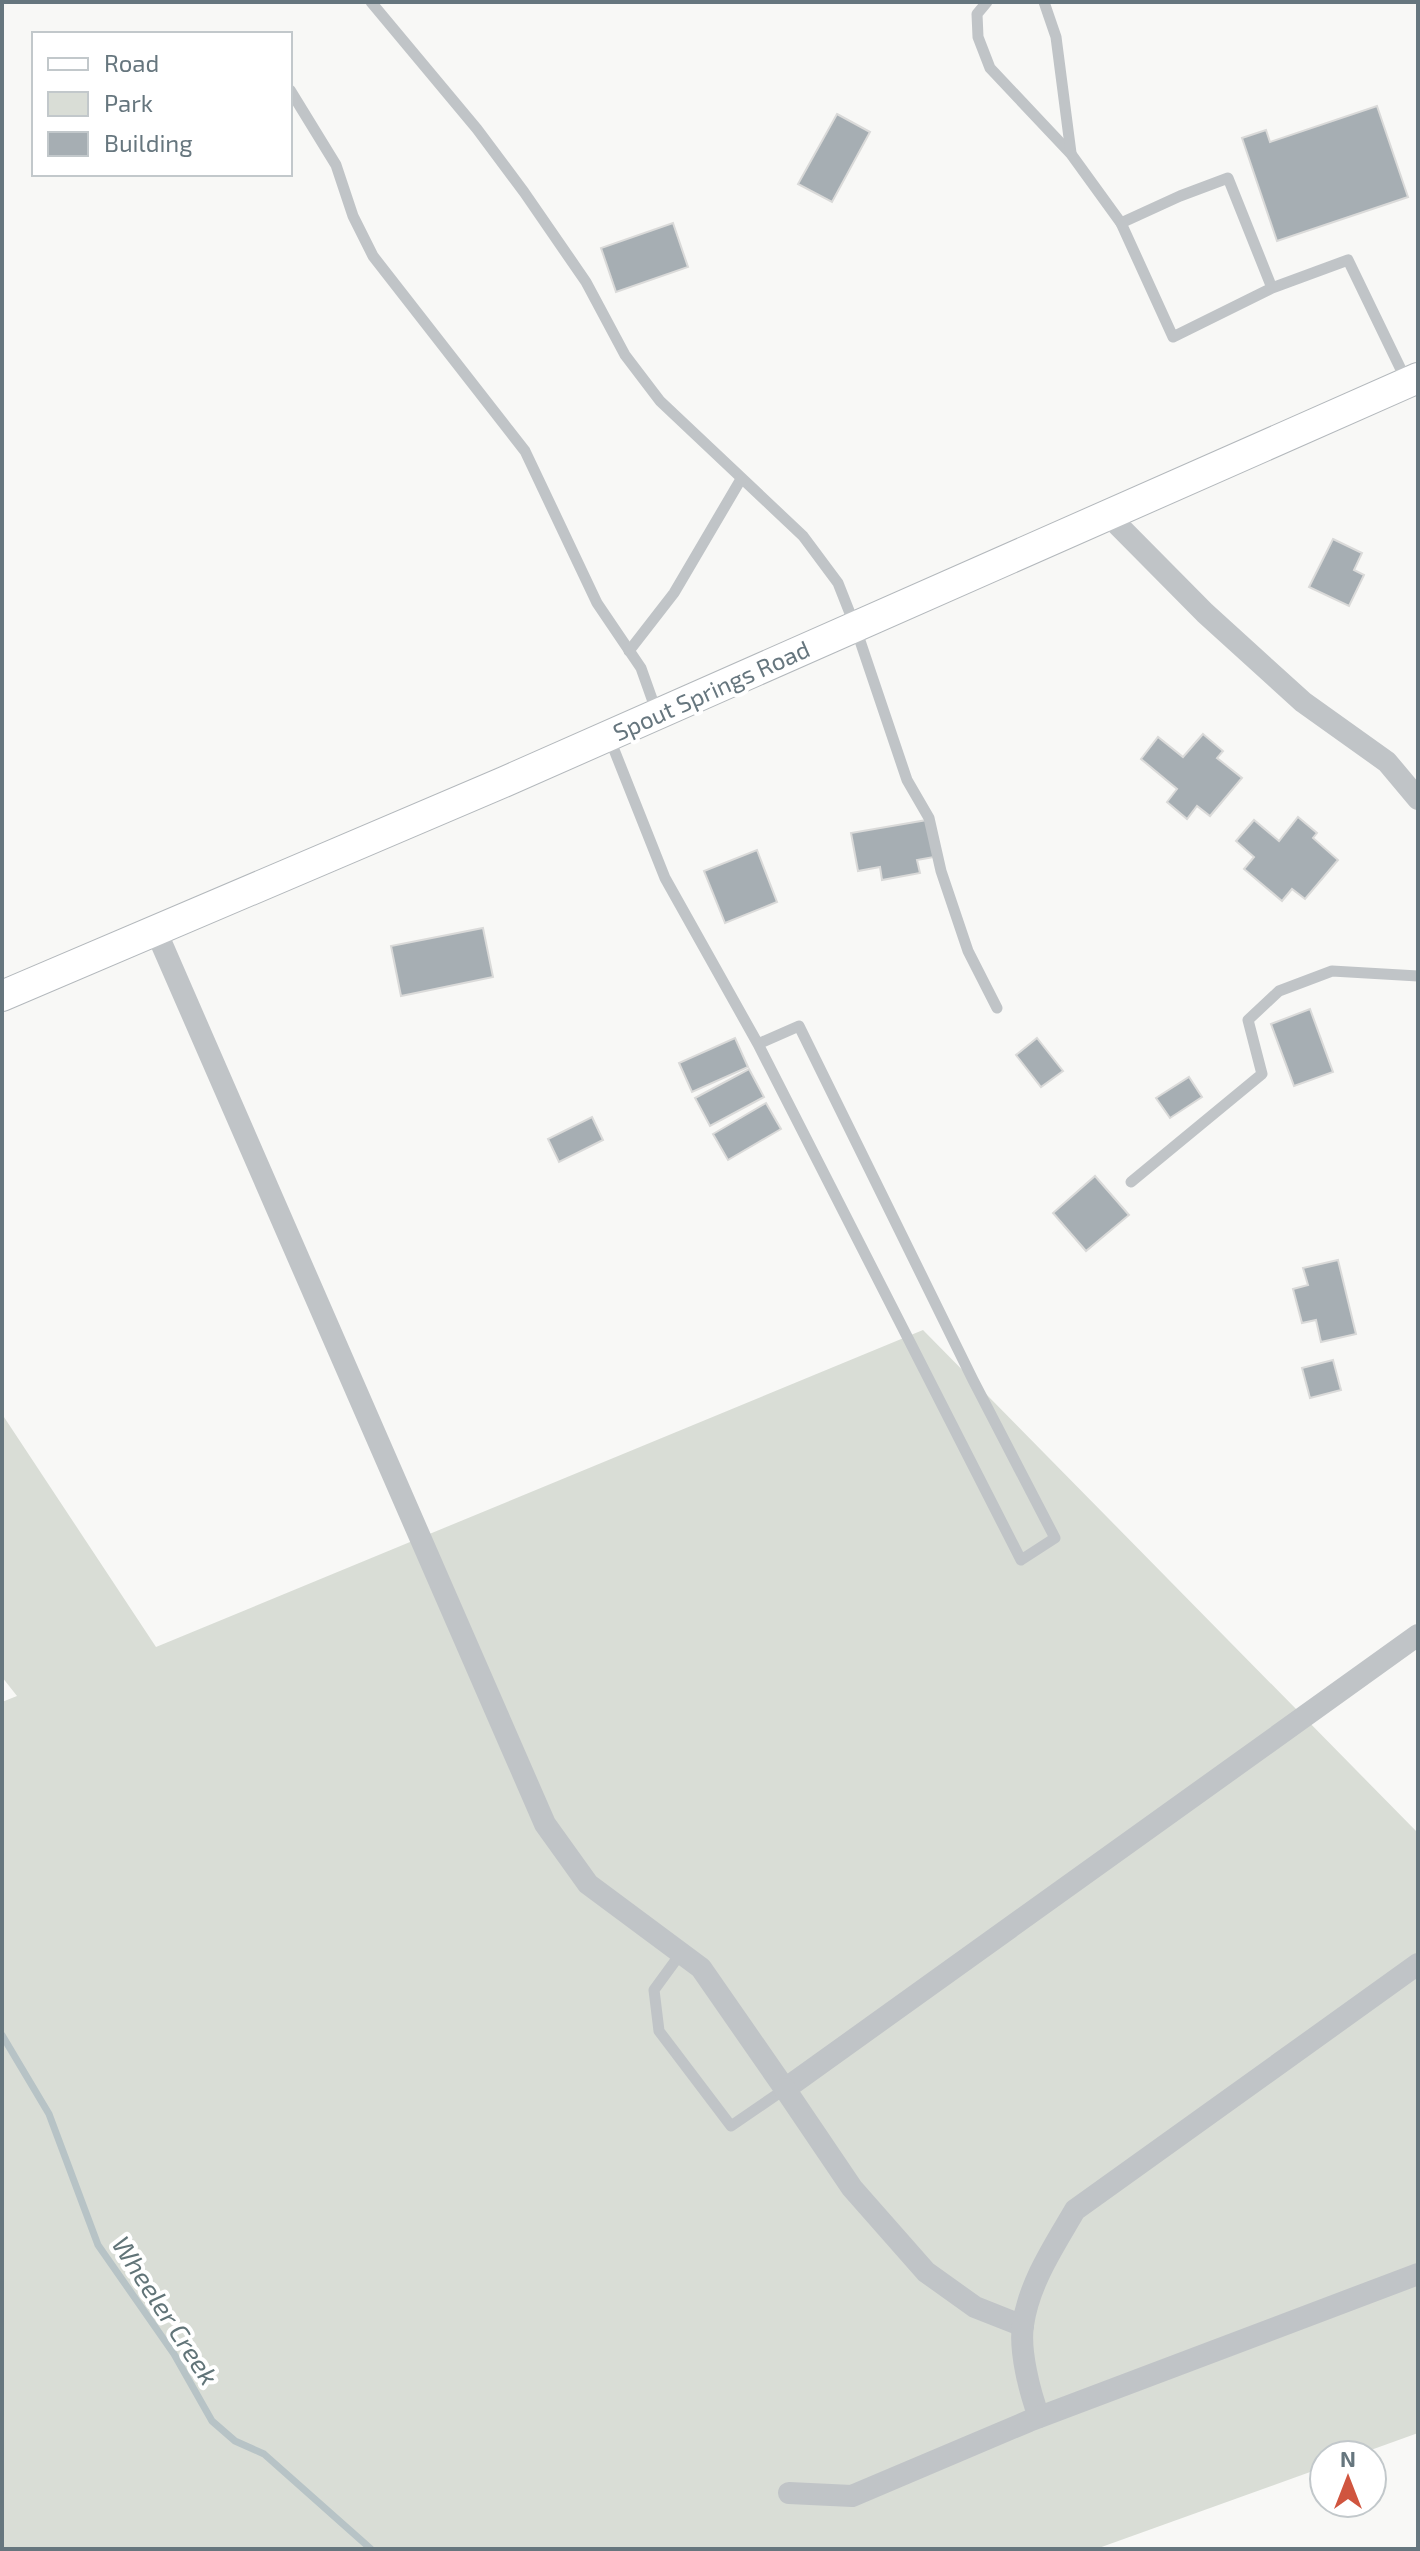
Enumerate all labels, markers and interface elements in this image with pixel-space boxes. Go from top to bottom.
legend [32,32,292,176]
text: Road [104,48,159,77]
text: Park [104,88,153,117]
text: Building [104,128,193,157]
street label: Spout Springs Road [608,634,814,746]
water label: Wheeler Creek [106,2230,226,2390]
north arrow [1308,2439,1388,2519]
text: N [1340,2445,1356,2471]

